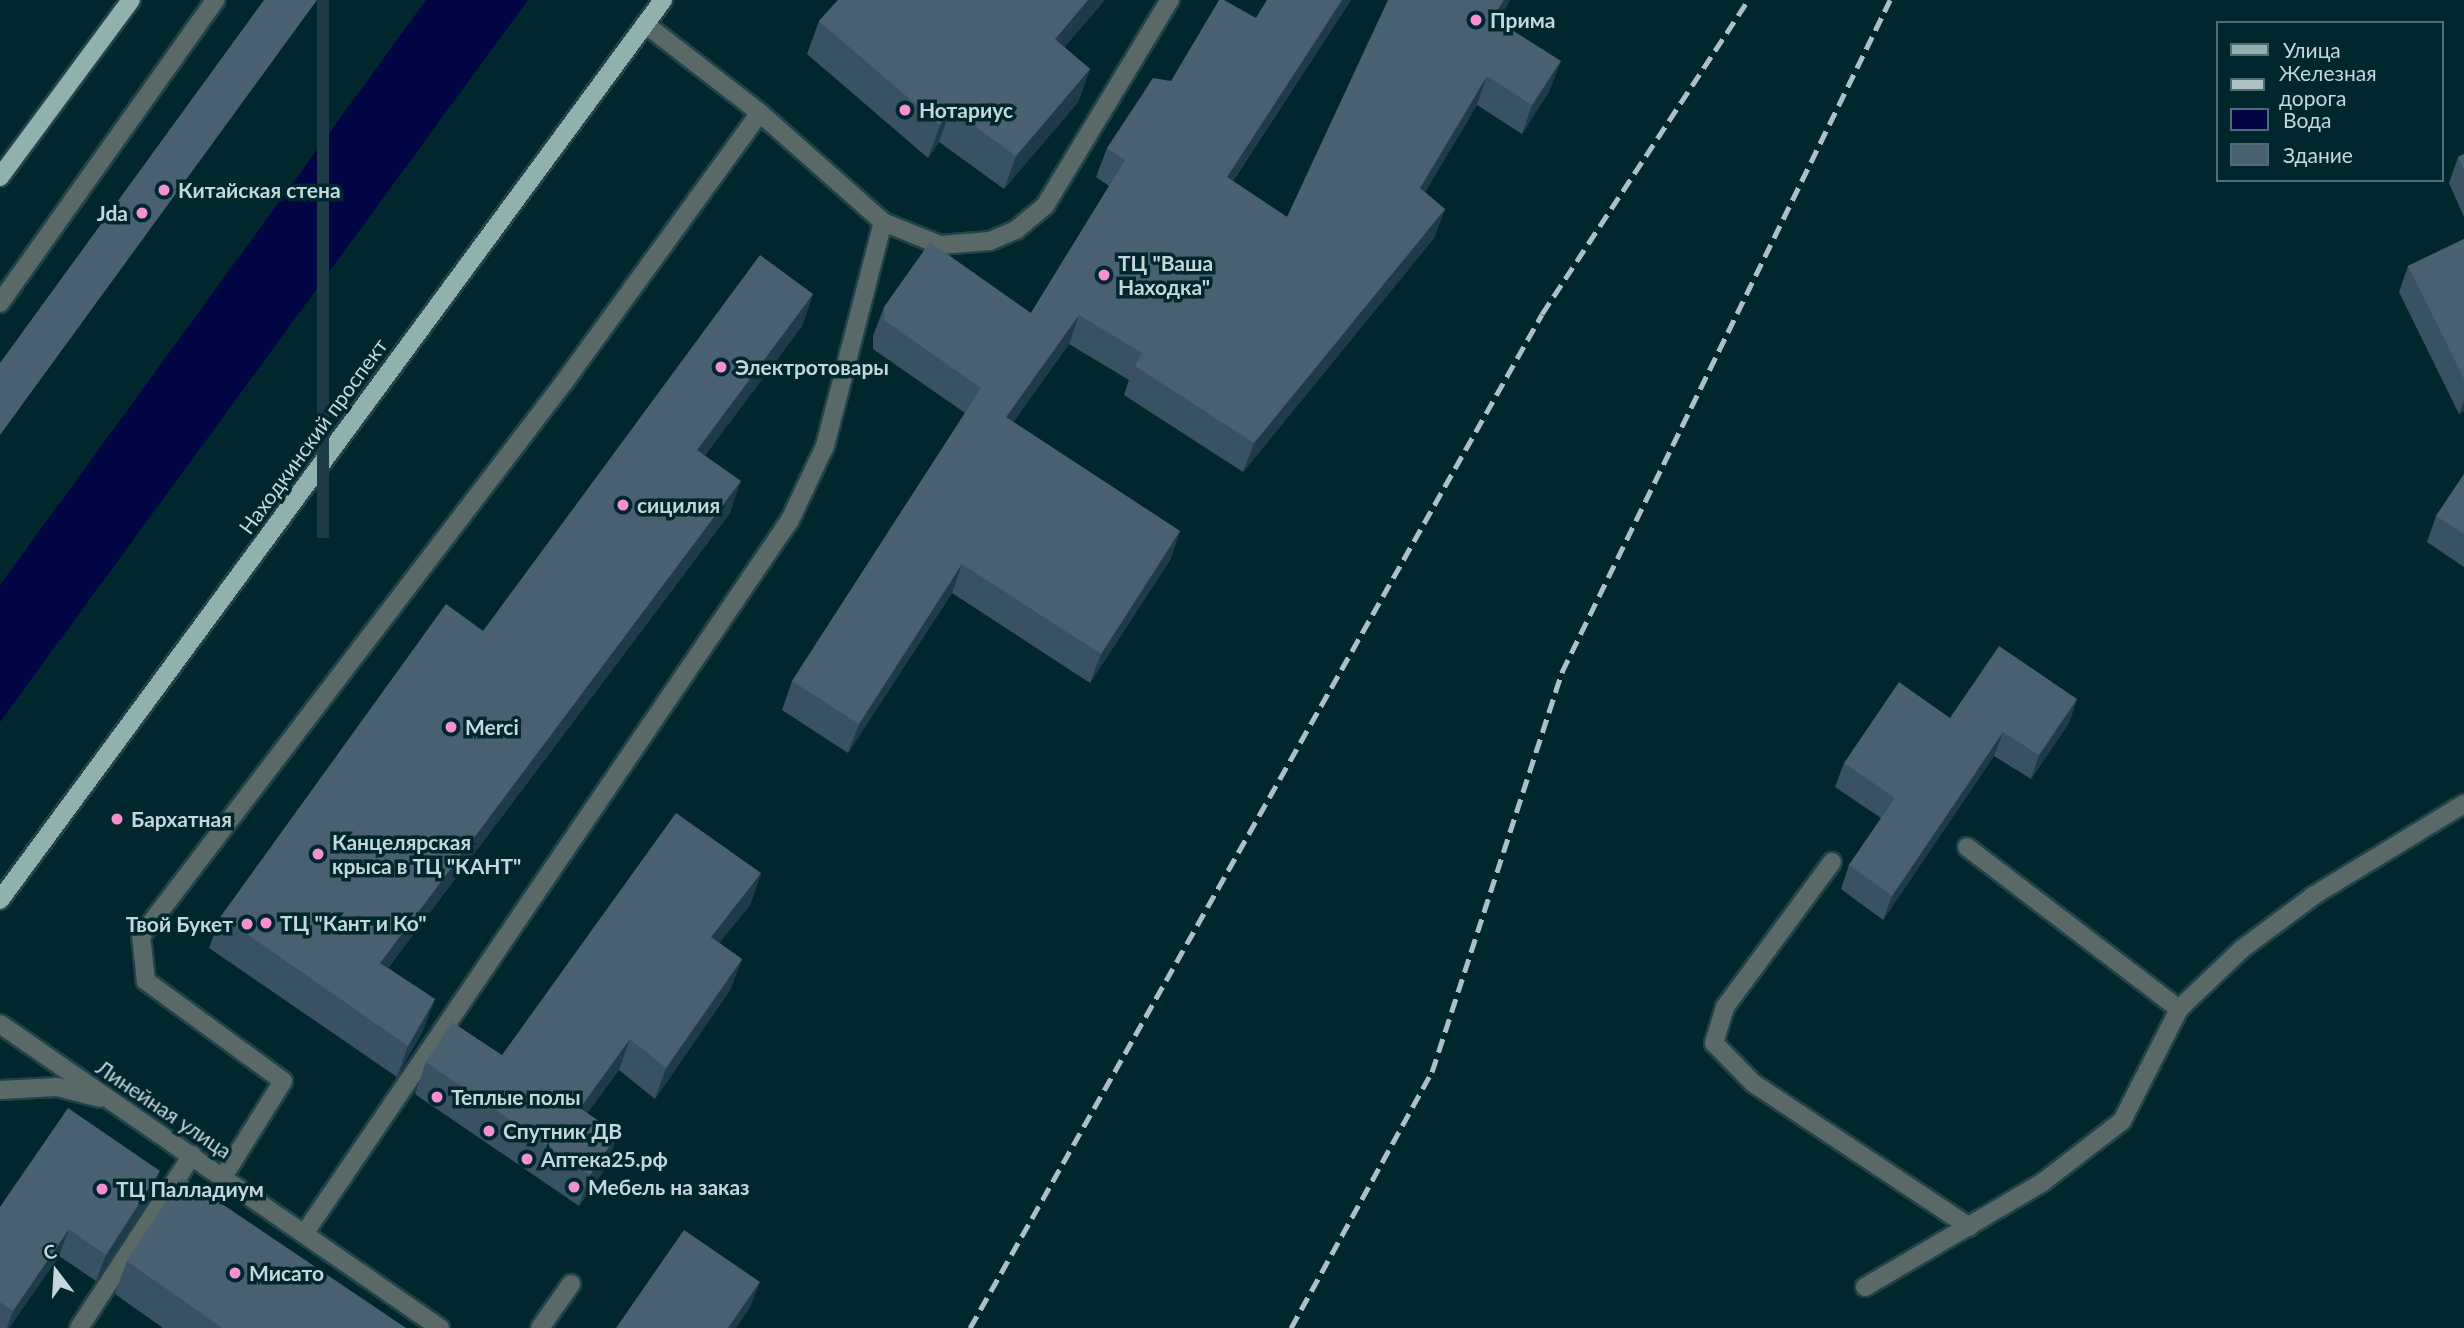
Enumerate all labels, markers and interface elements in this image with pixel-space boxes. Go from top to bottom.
place label: Прима [1490,7,1555,33]
marker: Прима [1468,12,1484,28]
legend [2216,21,2443,182]
text: Улица [2283,37,2341,62]
text: Железная дорога [2279,60,2377,110]
place label: Нотариус [919,97,1013,123]
marker: Нотариус [897,102,913,118]
text: Вода [2283,107,2331,132]
text: Здание [2283,142,2353,167]
place label: Китайская стена [178,177,341,203]
marker: Китайская стена [156,182,172,198]
place label: Jda [97,200,128,226]
marker: Jda [134,205,150,221]
place label: ТЦ "Ваша Находка" [1118,250,1213,300]
marker: ТЦ "Ваша Находка" [1096,267,1112,283]
street label: Находкинский проспект [234,333,392,539]
place label: Электротовары [735,354,889,380]
marker: Электротовары [713,359,729,375]
place label: сицилия [637,492,720,518]
marker: сицилия [615,497,631,513]
place label: Merci [465,714,519,740]
marker: Merci [443,719,459,735]
place label: Бархатная [131,806,232,832]
marker: Бархатная [109,811,125,827]
place label: Канцелярская крыса в ТЦ "КАНТ" [332,829,521,879]
marker: Канцелярская крыса в ТЦ "КАНТ" [310,846,326,862]
place label: ТЦ "Кант и Ко" [280,910,427,936]
place label: Твой Букет [126,911,233,937]
marker: ТЦ "Кант и Ко" [258,915,274,931]
marker: Твой Букет [239,916,255,932]
street label: Линейная улица [92,1055,236,1163]
place label: Теплые полы [451,1084,581,1110]
marker: Теплые полы [429,1089,445,1105]
place label: Спутник ДВ [503,1118,622,1144]
marker: Спутник ДВ [481,1123,497,1139]
place label: Аптека25.рф [541,1146,668,1172]
marker: Аптека25.рф [519,1151,535,1167]
place label: Мебель на заказ [588,1174,750,1200]
place label: ТЦ Палладиум [116,1176,264,1202]
marker: Мебель на заказ [566,1179,582,1195]
marker: ТЦ Палладиум [94,1181,110,1197]
north arrow [21,1237,91,1307]
text: С [40,1239,59,1264]
place label: Мисато [249,1260,324,1286]
marker: Мисато [227,1265,243,1281]

